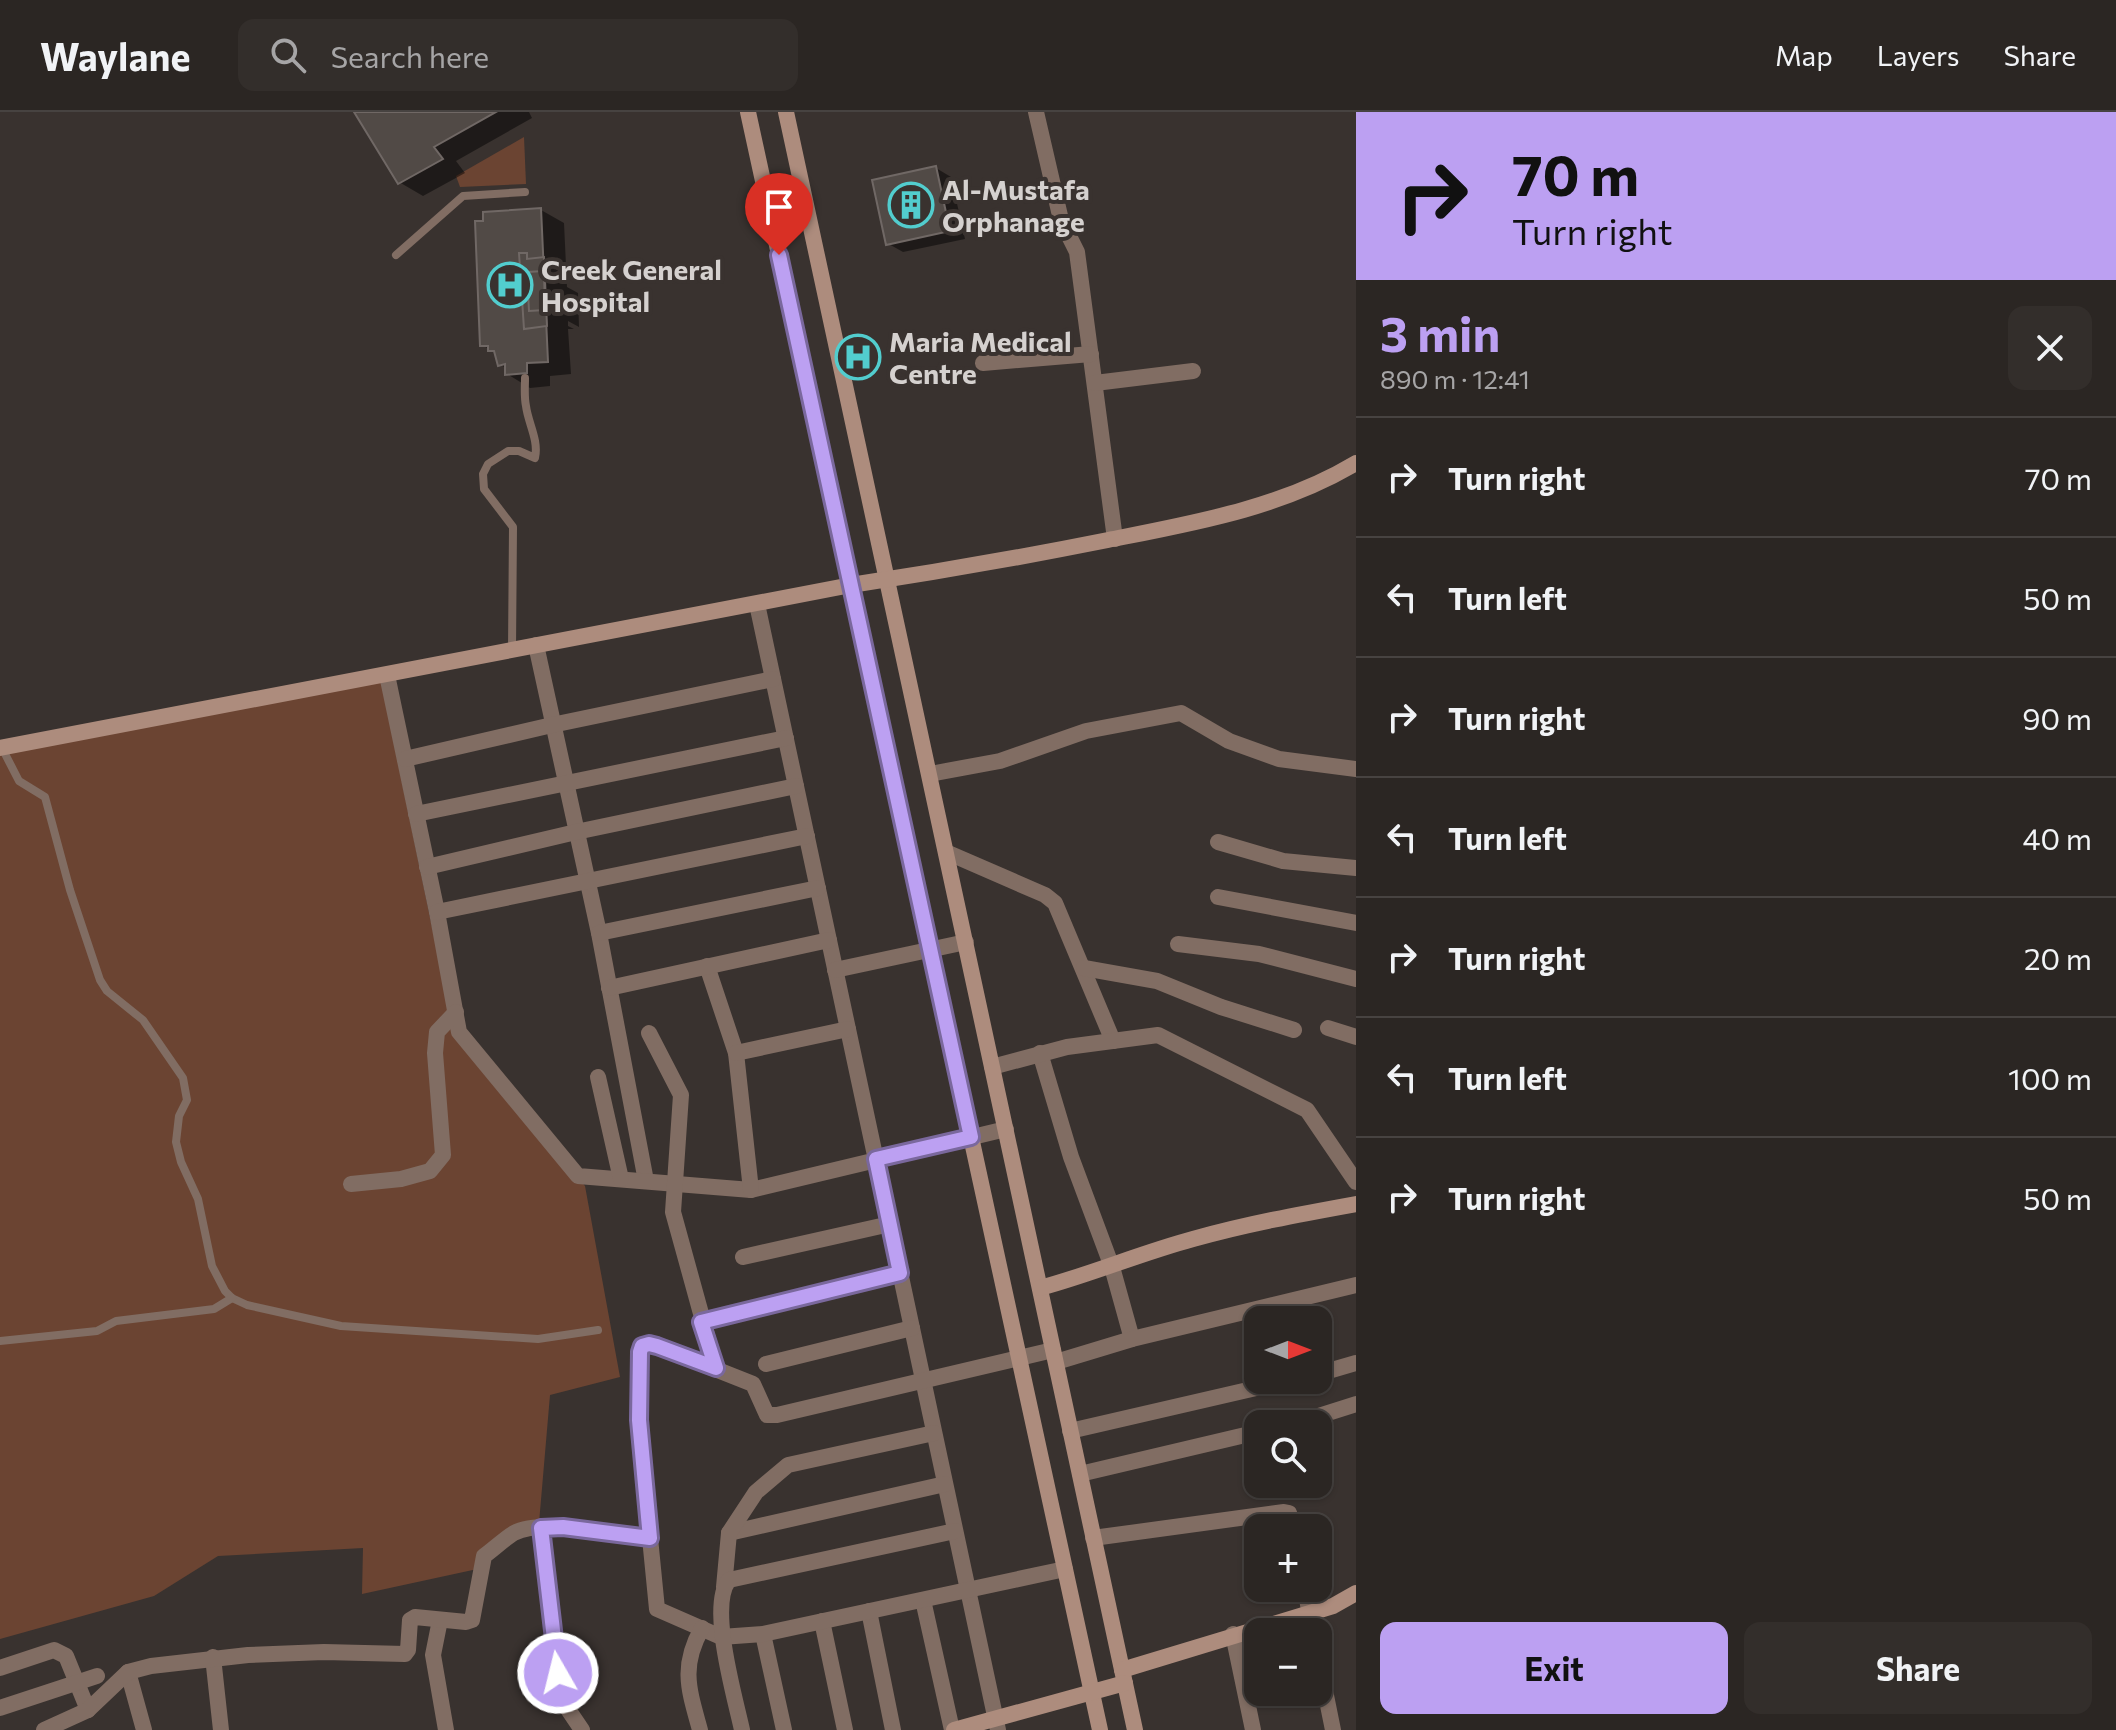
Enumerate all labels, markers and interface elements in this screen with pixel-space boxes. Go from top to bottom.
search box [238,19,798,91]
text: Waylane [40,32,190,79]
icon: search [266,33,310,77]
text: Search here [330,37,489,74]
text: Map [1775,38,1833,72]
text: Layers [1877,38,1959,72]
text: Share [2003,38,2076,72]
text: 70 m [1512,139,1639,208]
icon: right [1380,144,1484,248]
place label: Al-Mustafa Orphanage [942,172,1090,238]
pin [745,173,813,255]
building icon: Al-Mustafa Orphanage [887,181,935,229]
icon: arrive [757,185,801,229]
text: Turn right [1512,208,1673,252]
place label: Creek General Hospital [541,252,722,318]
hospital icon: Creek General Hospital [486,261,534,309]
text: 3 min [1380,303,1500,362]
button: close [2008,306,2092,390]
place label: Maria Medical Centre [889,324,1072,390]
hospital icon: Maria Medical Centre [834,333,882,381]
text: 890 m · 12:41 [1380,363,1530,394]
icon: right [1380,455,1424,499]
text: Turn right [1448,459,1585,496]
text: 70 m [2025,459,2092,496]
icon: left [1380,575,1424,619]
text: Turn left [1448,579,1567,616]
text: 50 m [2023,579,2092,616]
icon: right [1380,695,1424,739]
text: Turn right [1448,699,1585,736]
text: 90 m [2022,699,2092,736]
icon: left [1380,815,1424,859]
text: Turn left [1448,819,1567,856]
text: 40 m [2023,819,2092,856]
icon: right [1380,935,1424,979]
text: Turn right [1448,939,1585,976]
text: 20 m [2024,939,2092,976]
icon: left [1380,1055,1424,1099]
text: Turn left [1448,1059,1567,1096]
text: 100 m [2008,1059,2092,1096]
icon: right [1380,1175,1424,1219]
text: Turn right [1448,1179,1585,1216]
text: 50 m [2023,1179,2092,1216]
north arrow [1244,1306,1332,1394]
map controls [1244,1306,1332,1706]
button: search [1244,1410,1332,1498]
button: + [1244,1514,1332,1602]
button: − [1244,1618,1332,1706]
button: Exit [1380,1622,1728,1714]
button: Share [1744,1622,2092,1714]
position arrow [516,1631,600,1715]

